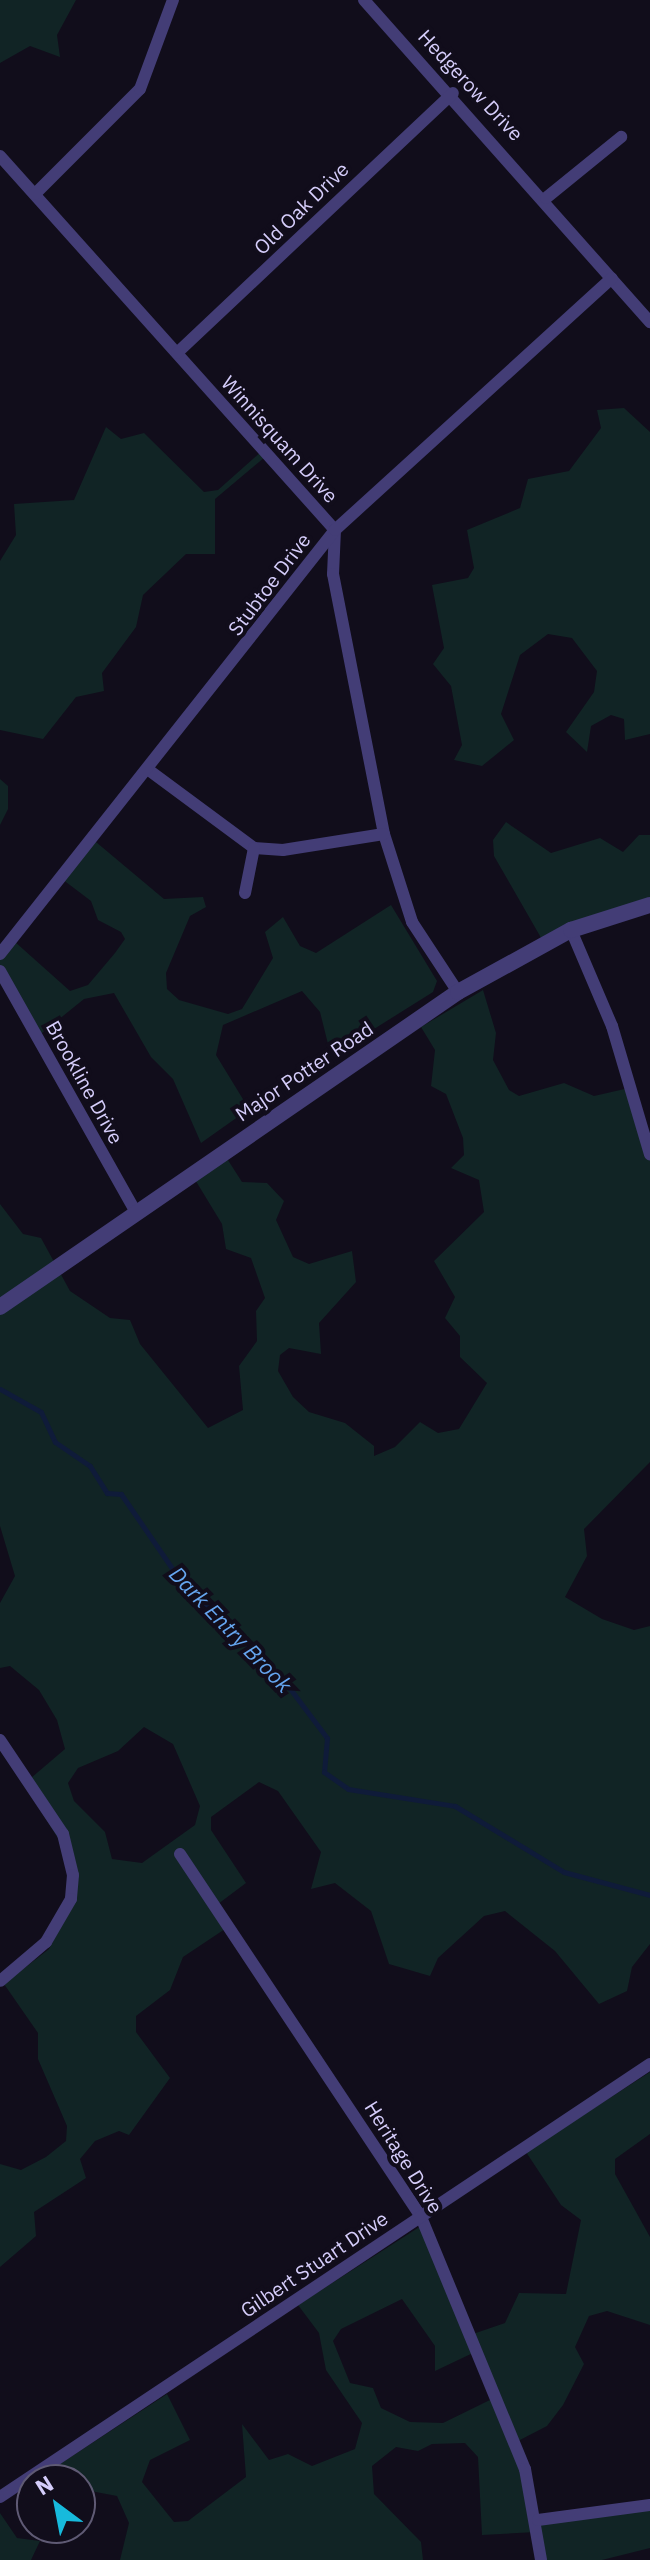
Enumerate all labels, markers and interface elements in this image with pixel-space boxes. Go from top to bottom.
street label: Hedgerow Drive [413,25,529,145]
street label: Old Oak Drive [249,157,353,259]
street label: Winnisquam Drive [217,371,343,507]
street label: Stubtoe Drive [223,528,315,640]
street label: Brookline Drive [41,1016,129,1148]
street label: Major Potter Road [231,1016,377,1126]
water label: Dark Entry Brook [164,1560,298,1698]
street label: Heritage Drive [360,2096,448,2218]
street label: Gilbert Stuart Drive [236,2206,392,2322]
north arrow [16,2464,96,2544]
text: N [30,2468,59,2501]

